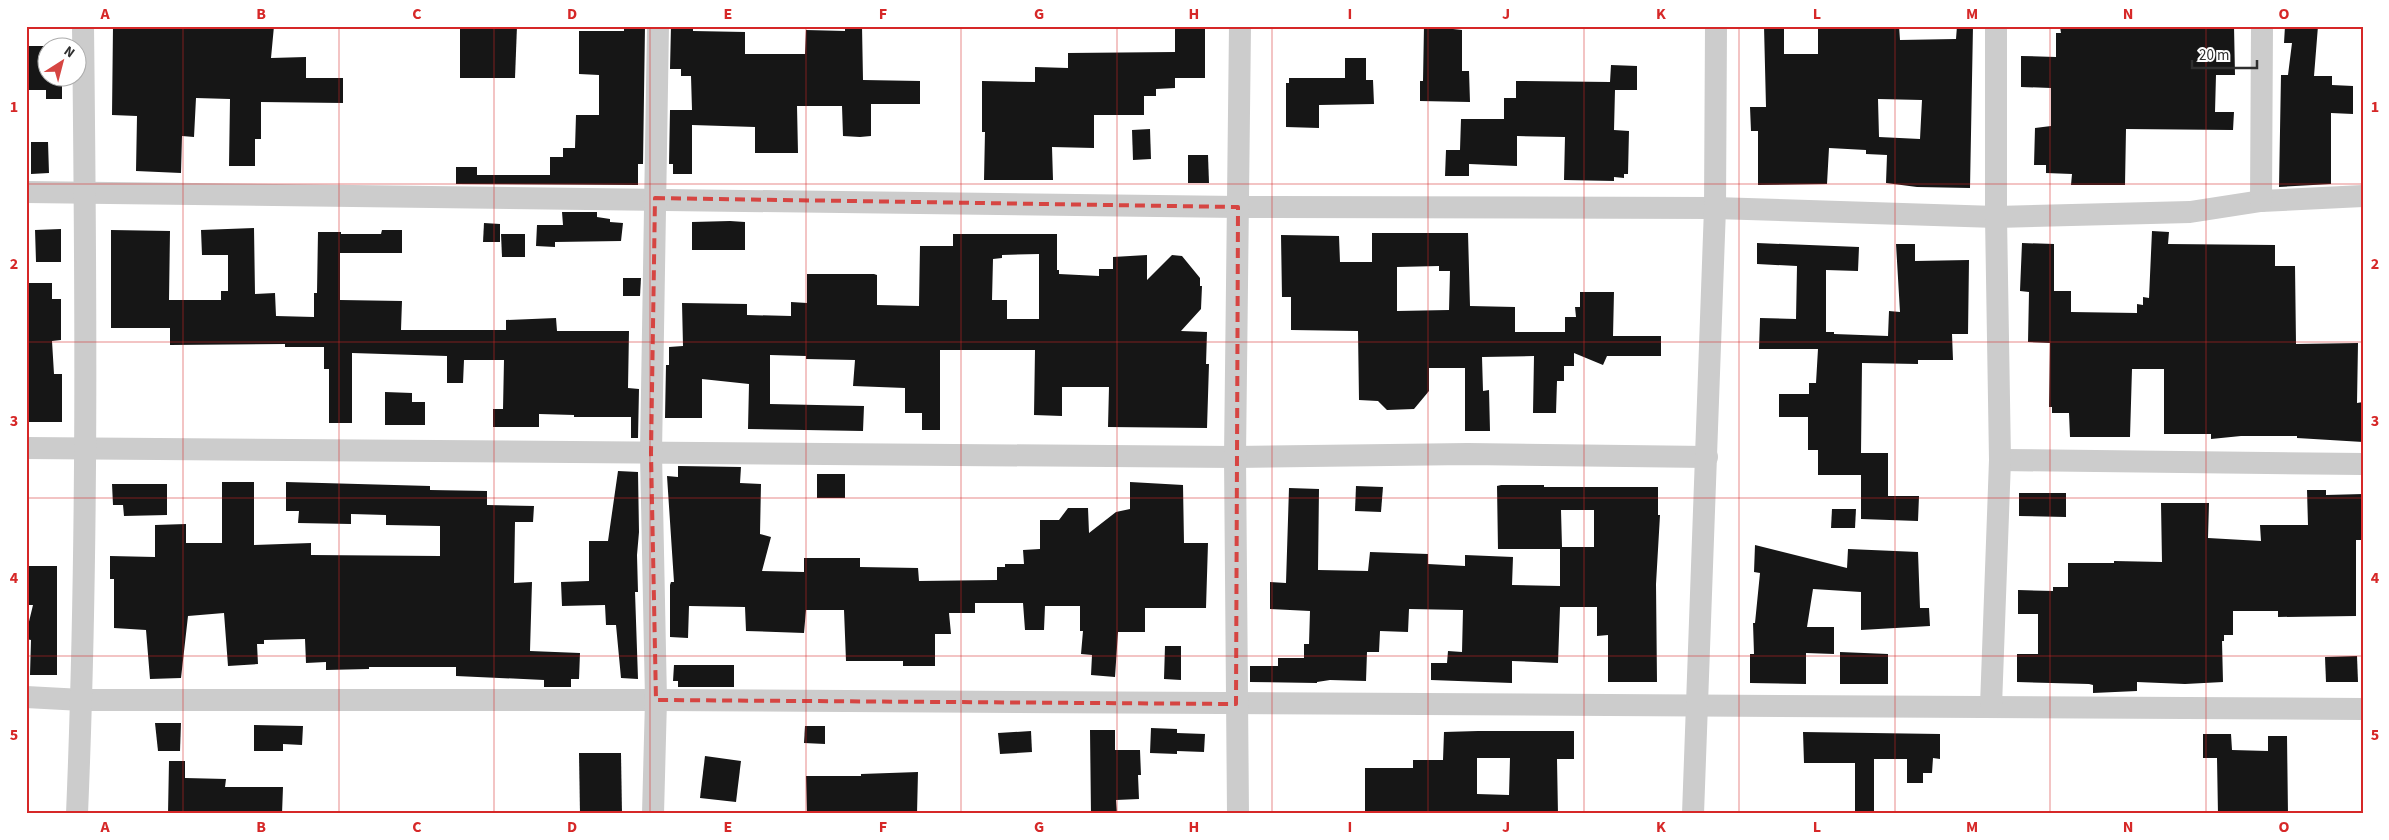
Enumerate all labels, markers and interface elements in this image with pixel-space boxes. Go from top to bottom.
text: A [99,3,110,25]
text: B [256,3,266,25]
text: C [412,3,422,25]
text: D [567,3,577,25]
text: E [724,3,732,25]
text: F [879,3,887,25]
text: G [1034,3,1044,25]
text: H [1189,3,1199,25]
text: I [1348,3,1352,25]
text: J [1502,3,1510,25]
text: K [1656,3,1666,25]
text: L [1813,3,1821,25]
text: M [1966,3,1978,25]
text: N [2123,3,2133,25]
text: O [2279,3,2290,25]
north arrow [38,38,88,88]
scale bar [2192,38,2256,70]
text: N [59,41,79,63]
text: 20 m [2199,45,2229,66]
text: 1 [10,96,18,118]
text: 1 [2371,96,2379,118]
text: 2 [10,253,18,275]
text: 2 [2371,253,2379,275]
text: 3 [10,410,18,432]
text: 3 [2371,410,2379,432]
text: 4 [10,567,19,589]
text: 4 [2371,567,2380,589]
text: 5 [10,724,18,746]
text: 5 [2371,724,2379,746]
text: A [99,816,110,838]
text: B [256,816,266,838]
text: C [412,816,422,838]
text: D [567,816,577,838]
text: E [724,816,732,838]
text: F [879,816,887,838]
text: G [1034,816,1044,838]
text: H [1189,816,1199,838]
text: I [1348,816,1352,838]
text: J [1502,816,1510,838]
text: K [1656,816,1666,838]
text: L [1813,816,1821,838]
text: M [1966,816,1978,838]
text: N [2123,816,2133,838]
text: O [2279,816,2290,838]

